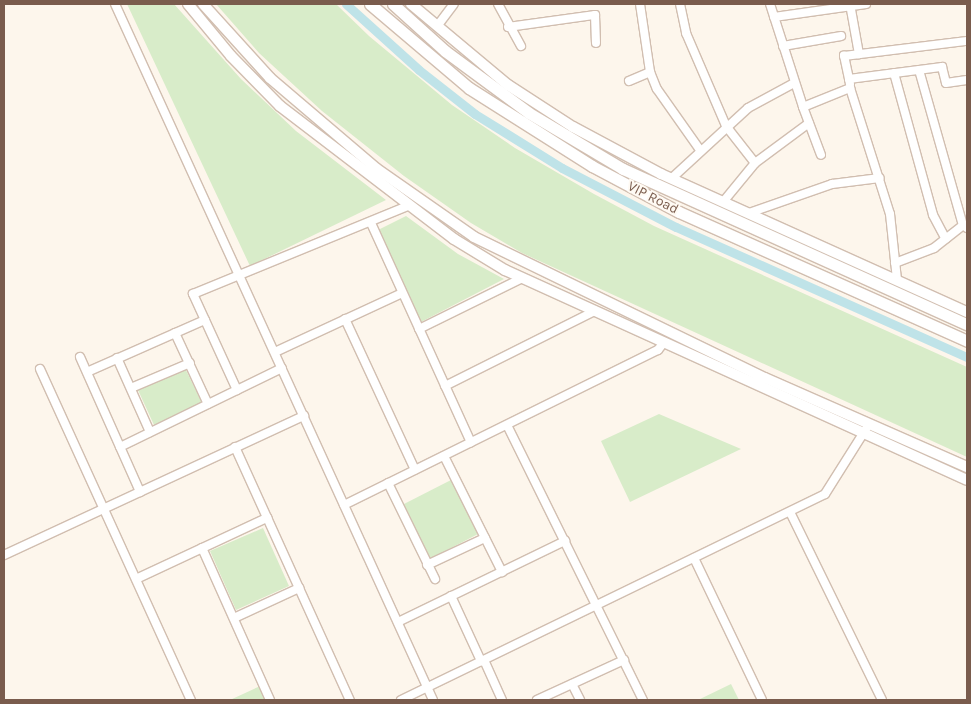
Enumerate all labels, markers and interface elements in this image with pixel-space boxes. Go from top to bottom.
street label: VIP Road [625,178,681,218]

